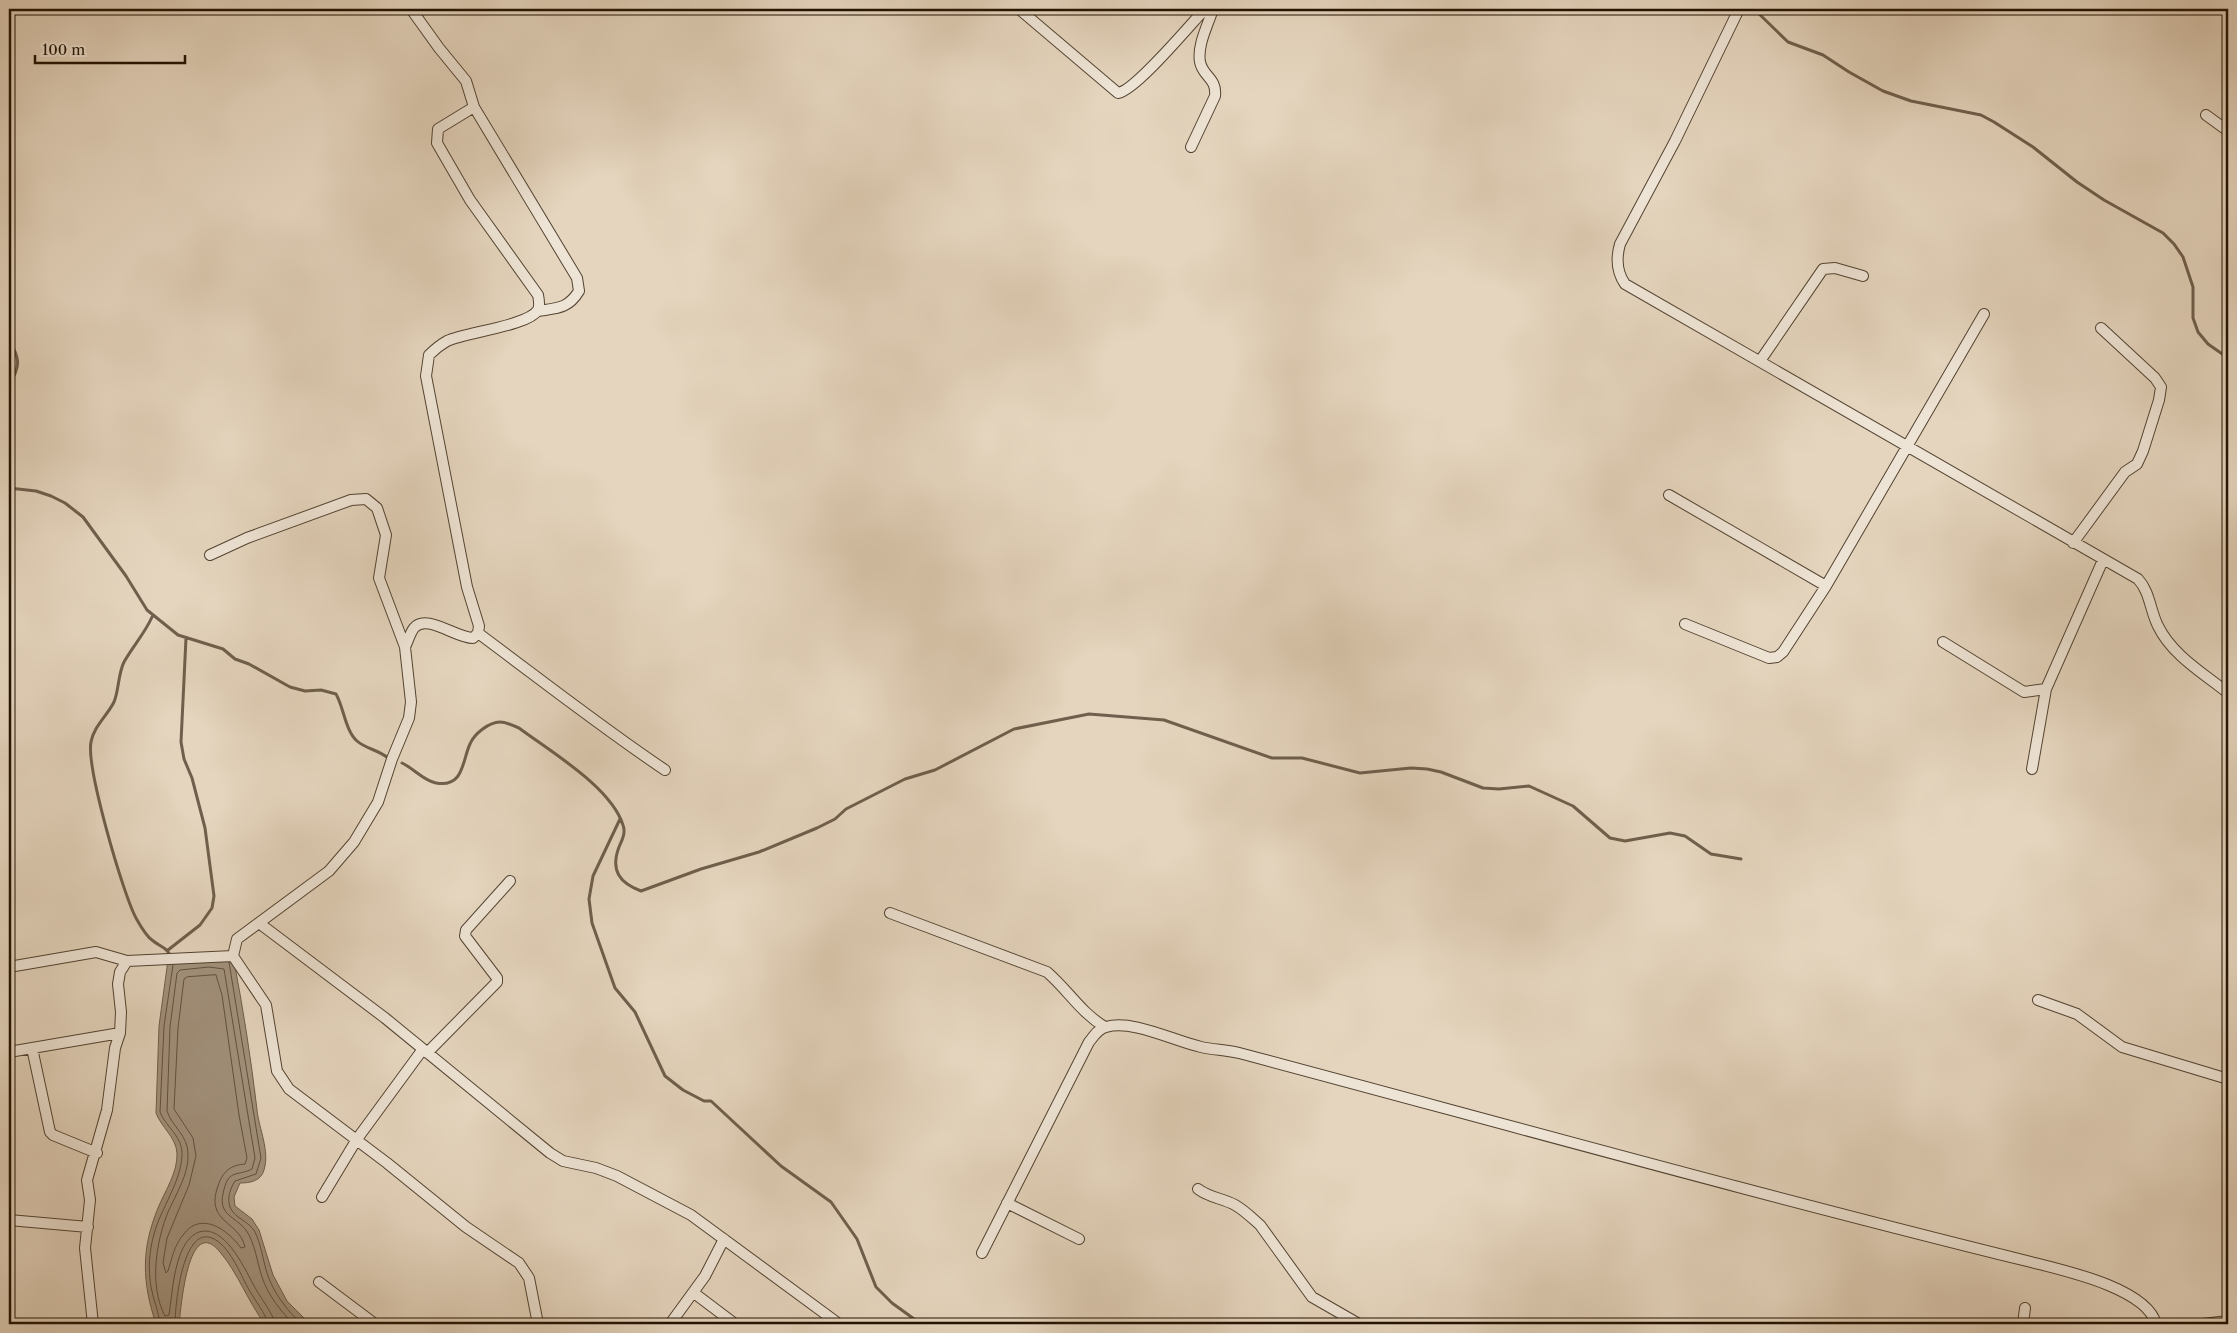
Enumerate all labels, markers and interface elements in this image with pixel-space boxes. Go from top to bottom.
scale bar [35,32,185,64]
text: 100 m [42,40,85,59]

